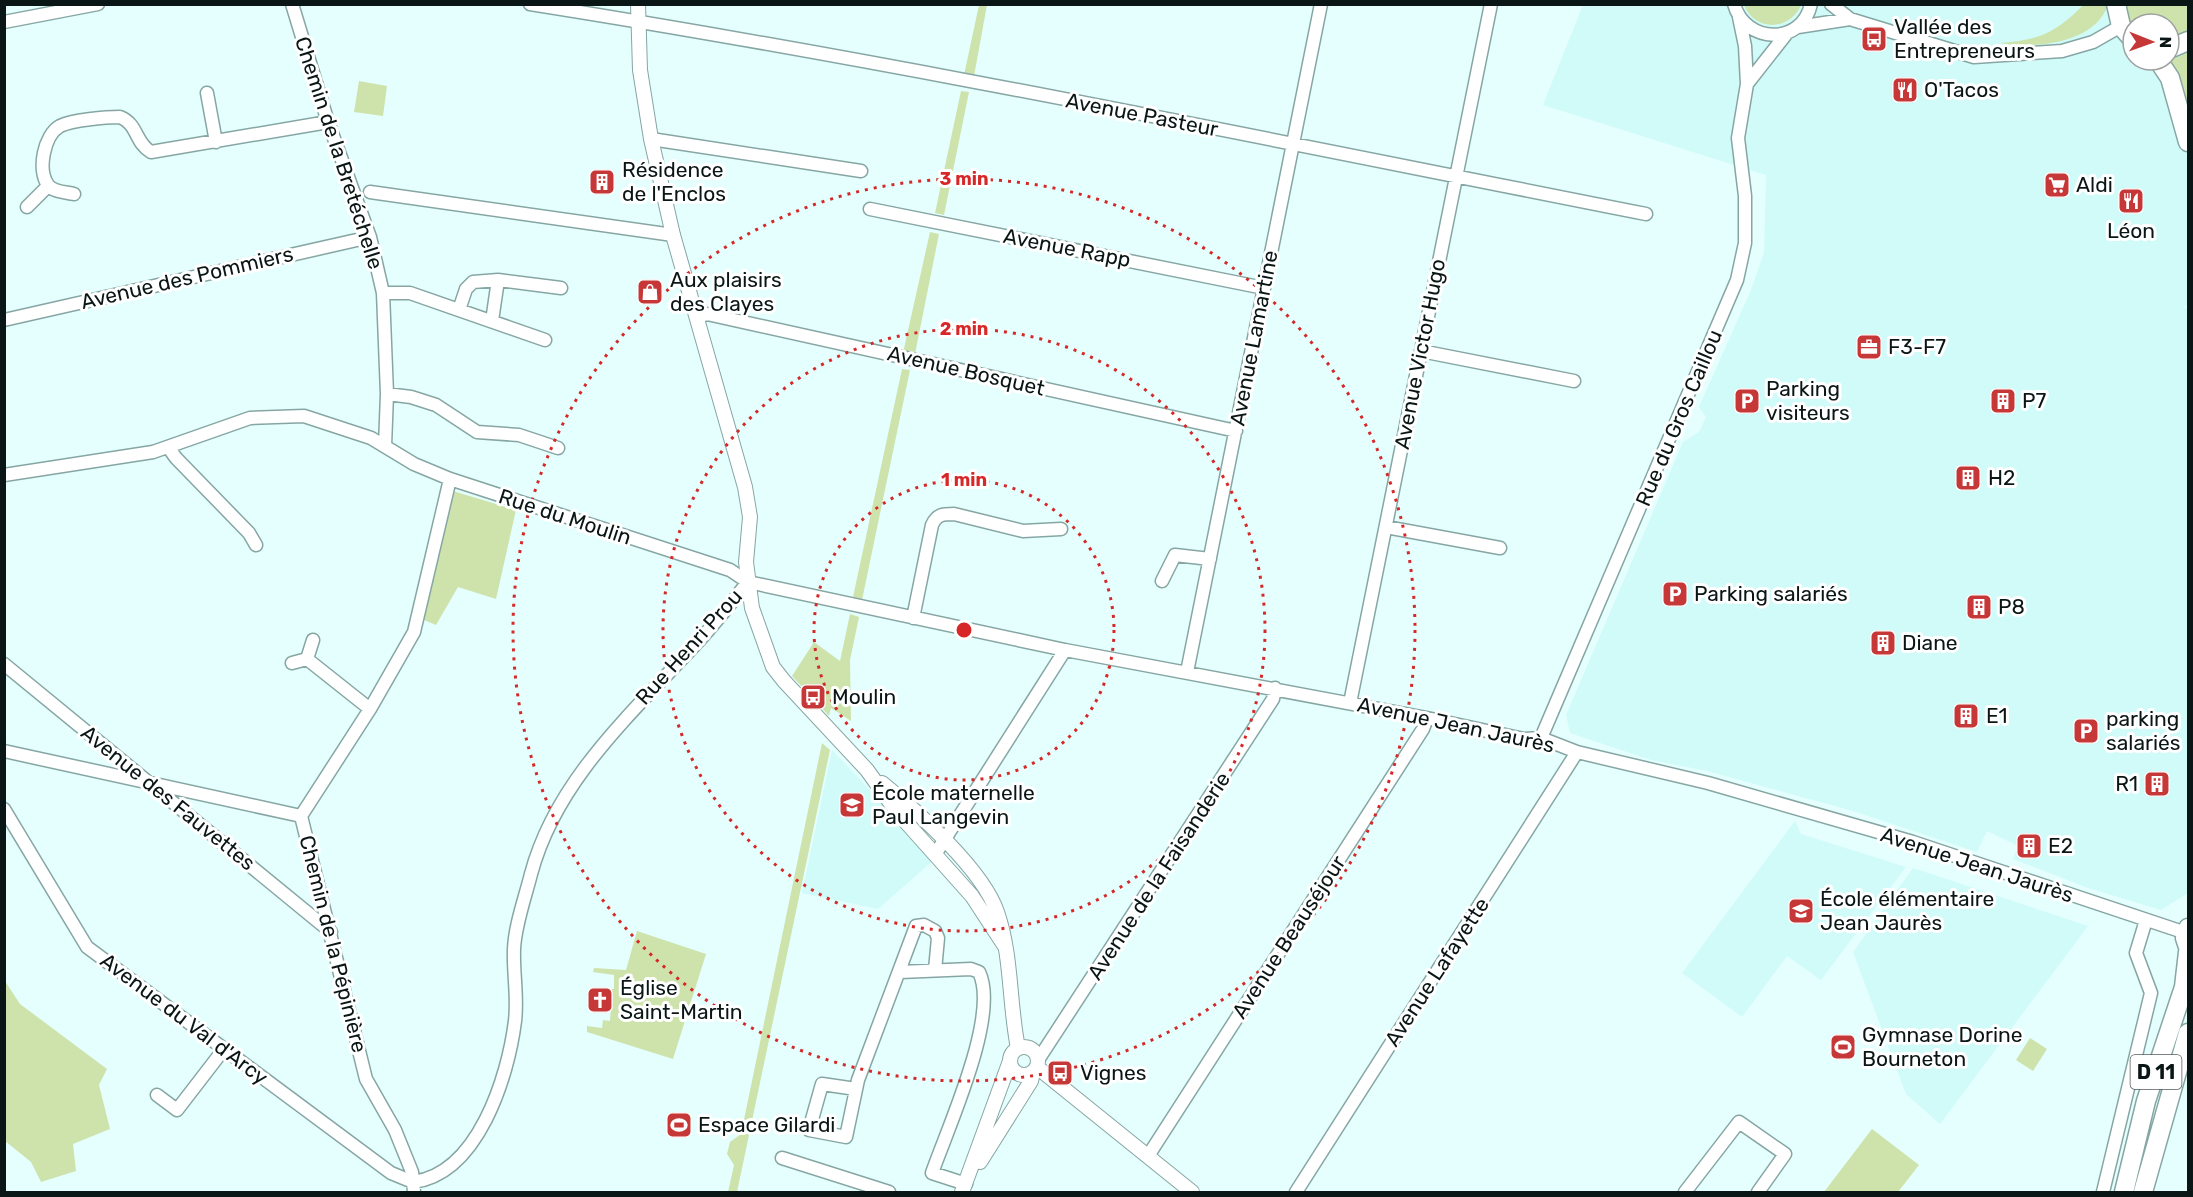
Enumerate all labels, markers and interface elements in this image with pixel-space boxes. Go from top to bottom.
north arrow [2121,12,2181,72]
place label: Vallée des Entrepreneurs [1894,14,2035,63]
bus stop icon: Vallée des Entrepreneurs [1859,24,1889,54]
street label: Chemin de la Bretéchelle [290,33,389,272]
text: N [2156,36,2175,48]
restaurant icon: O'Tacos [1890,75,1920,105]
place label: O'Tacos [1924,77,1999,102]
street label: Avenue Pasteur [1064,87,1221,142]
place label: Résidence de l'Enclos [622,157,726,206]
building icon: Résidence de l'Enclos [587,167,617,197]
text: 3 min [940,168,988,190]
supermarket icon: Aldi [2042,170,2072,200]
place label: Aldi [2076,172,2113,197]
restaurant icon: Léon [2116,186,2146,216]
place label: Léon [2107,218,2155,243]
street label: Avenue Rapp [1001,223,1133,272]
street label: Avenue des Pommiers [78,241,295,314]
street label: Avenue Lamartine [1224,248,1283,428]
street label: Avenue Victor Hugo [1389,256,1450,451]
place label: Aux plaisirs des Clayes [670,267,782,316]
shop icon: Aux plaisirs des Clayes [635,277,665,307]
text: 2 min [940,318,988,340]
street label: Rue du Gros Caillou [1630,326,1727,510]
office icon: F3-F7 [1854,332,1884,362]
place label: F3-F7 [1888,334,1946,359]
street label: Avenue Bosquet [885,340,1047,401]
place label: Parking visiteurs [1766,376,1850,425]
parking icon: Parking visiteurs [1732,386,1762,416]
building icon: P7 [1988,386,2018,416]
place label: P7 [2022,388,2046,413]
building icon: H2 [1953,463,1983,493]
place label: H2 [1988,465,2015,490]
text: 1 min [941,469,987,491]
street label: Rue du Moulin [496,483,635,550]
parking icon: Parking salariés [1660,579,1690,609]
place label: Parking salariés [1694,581,1848,606]
street label: Rue Henri Prou [630,584,747,710]
building icon: P8 [1964,592,1994,622]
place label: P8 [1998,594,2025,619]
centre of rings [954,620,974,640]
building icon: Diane [1868,628,1898,658]
place label: Diane [1902,630,1958,655]
bus stop icon: Moulin [798,682,828,712]
place label: Moulin [832,684,896,709]
street label: Avenue Jean Jaurès [1355,691,1557,758]
building icon: E1 [1951,701,1981,731]
place label: E1 [1986,703,2008,728]
place label: parking salariés [2106,706,2181,755]
parking icon: parking salariés [2071,716,2101,746]
street label: Avenue des Fauvettes [76,720,260,875]
street label: Avenue de la Faisanderie [1082,767,1235,984]
building icon: R1 [2142,769,2172,799]
place label: R1 [2115,771,2138,796]
place label: École maternelle Paul Langevin [872,780,1035,829]
school or university icon: École maternelle Paul Langevin [837,790,867,820]
street label: Avenue Jean Jaurès [1878,822,2077,907]
building icon: E2 [2014,831,2044,861]
street label: Chemin de la Pépinière [294,833,373,1055]
place label: E2 [2048,833,2073,858]
street label: Avenue Beauséjour [1227,851,1351,1023]
place label: École élémentaire Jean Jaurès [1820,886,1994,935]
street label: Avenue Lafayette [1379,893,1494,1051]
school or university icon: École élémentaire Jean Jaurès [1786,896,1816,926]
street label: Avenue du Val d'Arcy [96,947,273,1090]
place label: Église Saint-Martin [620,975,743,1024]
church icon: Église Saint-Martin [585,985,615,1015]
place label: Gymnase Dorine Bourneton [1862,1022,2023,1071]
sports icon: Gymnase Dorine Bourneton [1828,1032,1858,1062]
road number: D 11 [2130,1055,2182,1089]
bus stop icon: Vignes [1045,1058,1075,1088]
place label: Vignes [1080,1060,1147,1085]
sports icon: Espace Gilardi [664,1110,694,1140]
place label: Espace Gilardi [698,1112,835,1137]

